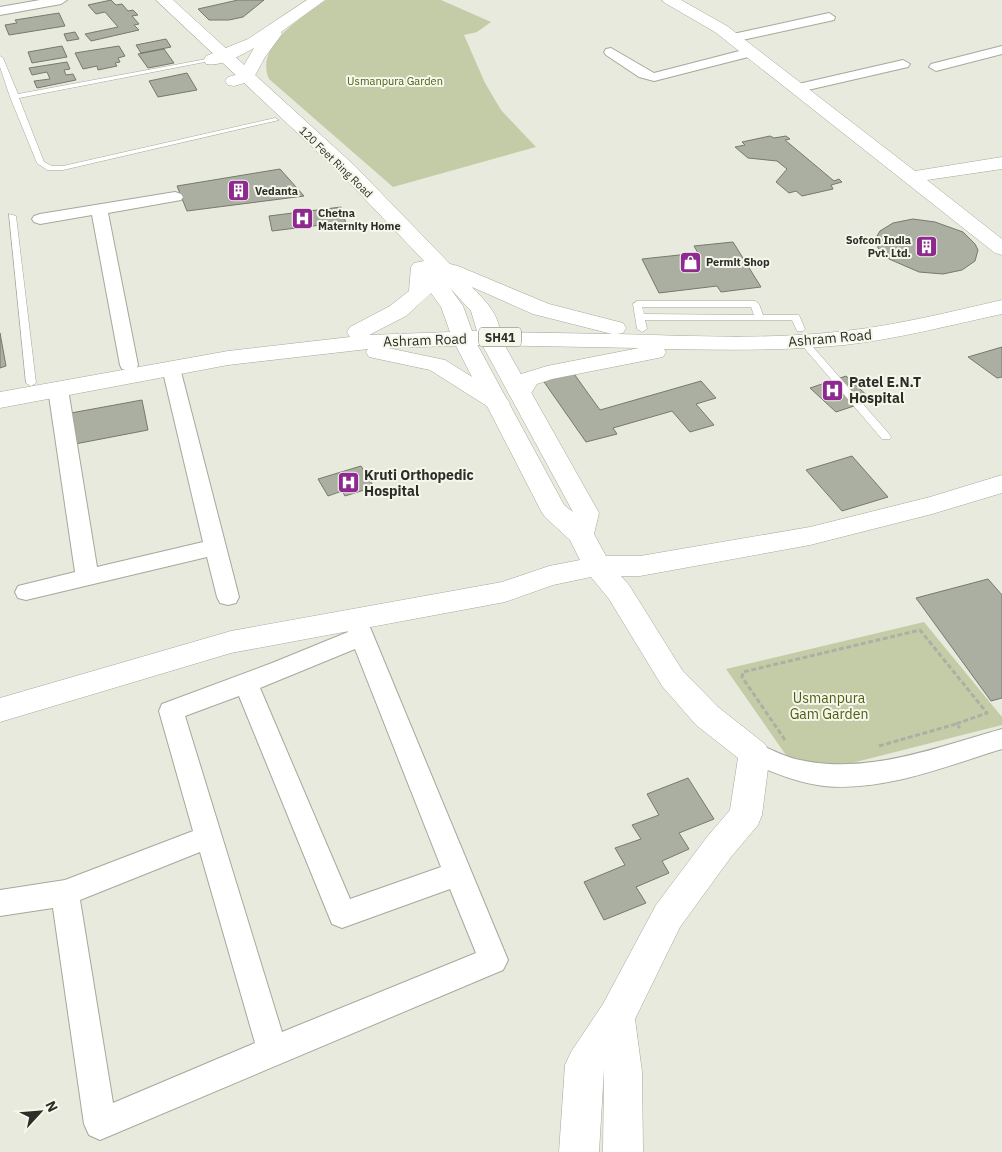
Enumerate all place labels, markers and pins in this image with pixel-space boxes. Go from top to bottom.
building icon: Vedanta [227,179,251,203]
place label: Vedanta [255,184,298,198]
place label: Chetna Maternity Home [318,206,401,233]
hospital icon: Chetna Maternity Home [290,207,314,231]
place label: Sofcon India Pvt. Ltd. [846,233,911,260]
building icon: Sofcon India Pvt. Ltd. [915,234,939,258]
shop icon: Permit Shop [678,250,702,274]
place label: Permit Shop [706,255,770,269]
place label: Patel E.N.T Hospital [849,373,921,407]
hospital icon: Patel E.N.T Hospital [821,378,845,402]
place label: Kruti Orthopedic Hospital [364,466,474,500]
hospital icon: Kruti Orthopedic Hospital [336,471,360,495]

